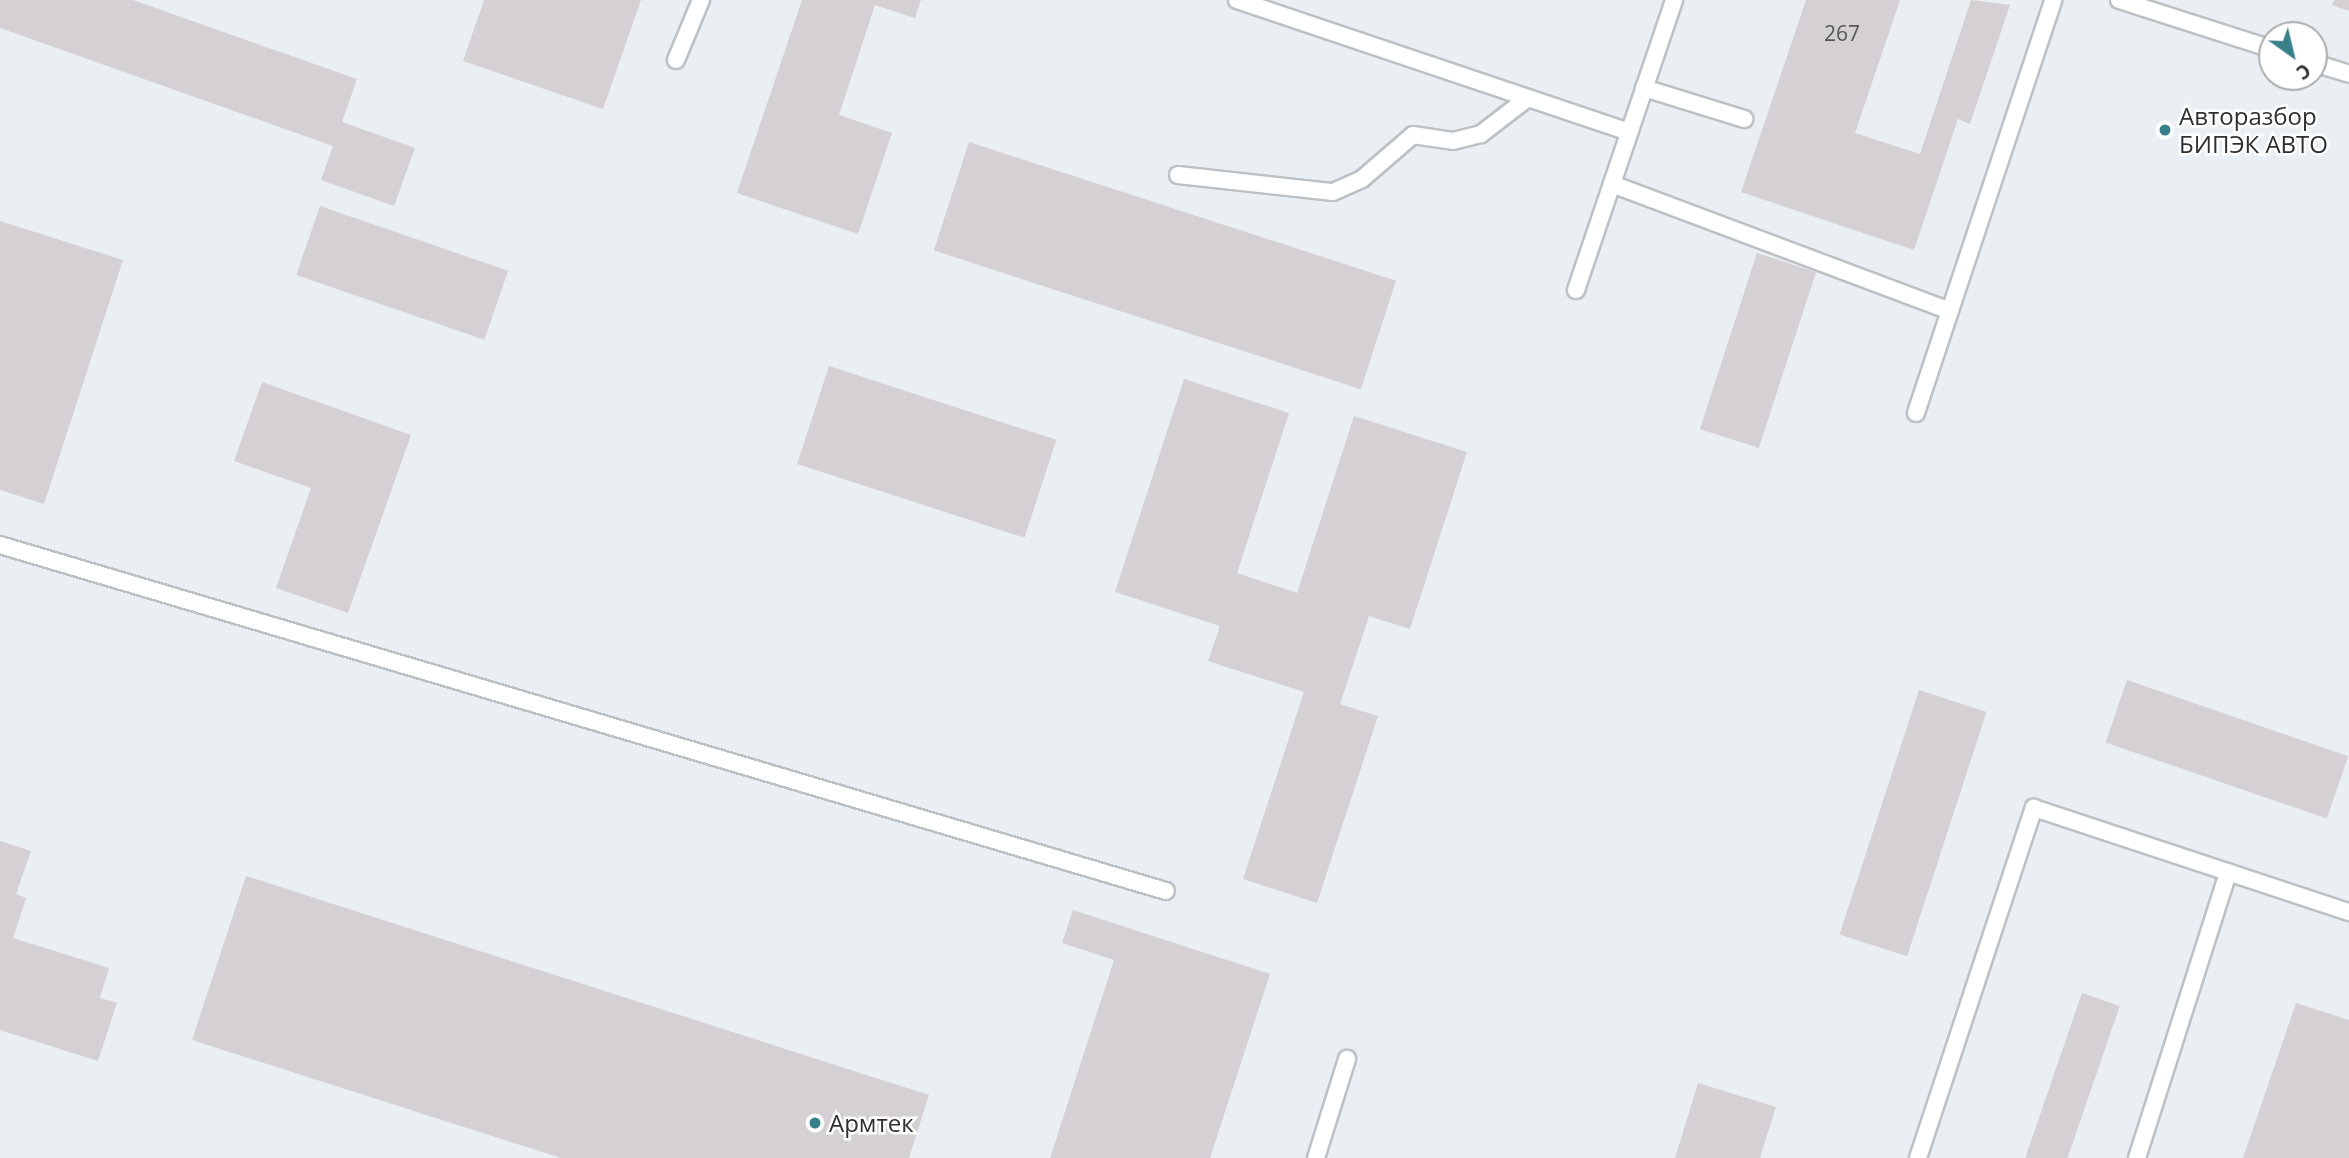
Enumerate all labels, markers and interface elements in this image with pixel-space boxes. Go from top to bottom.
house number: 267 [1824,20,1860,46]
north arrow [2258,21,2328,91]
text: С [2291,58,2316,86]
place label: Авторазбор БИПЭК АВТО [2179,102,2328,158]
marker: Авторазбор БИПЭК АВТО [2157,122,2173,138]
place label: Армтек [829,1109,914,1137]
marker: Армтек [807,1115,823,1131]

